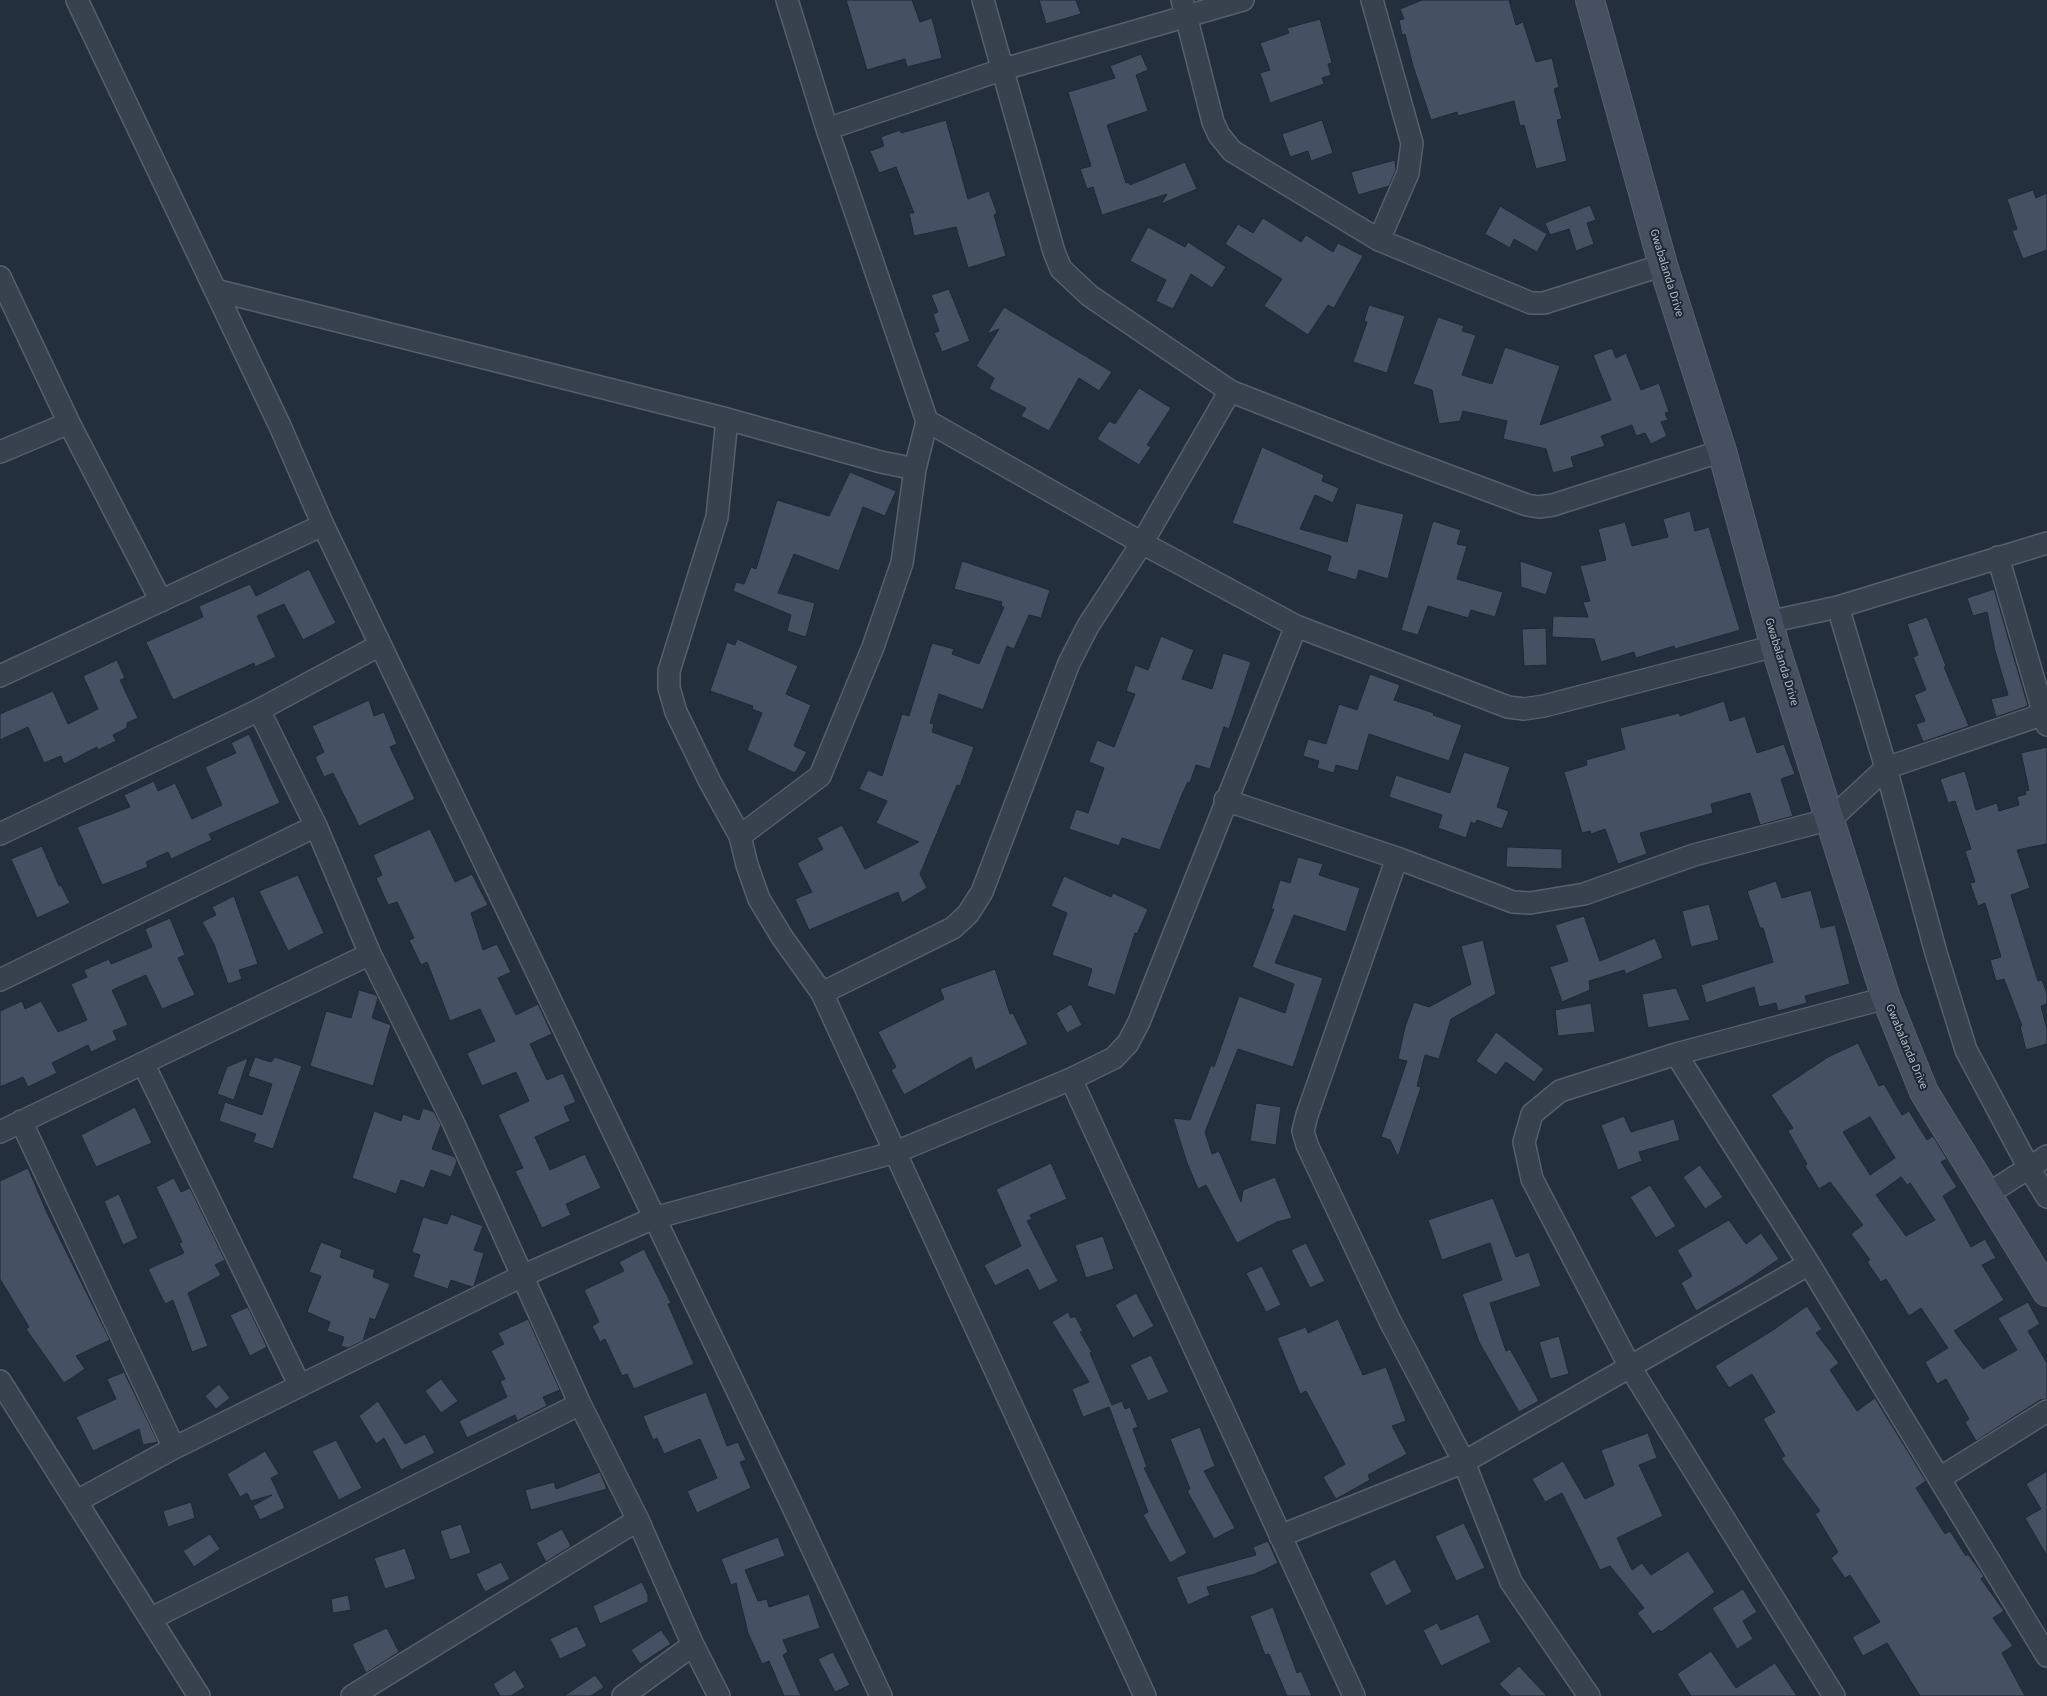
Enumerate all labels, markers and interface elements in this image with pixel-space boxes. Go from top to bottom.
street label: Gwabalanda Drive [1646,227,1686,319]
street label: Gwabalanda Drive [1761,616,1801,708]
street label: Gwabalanda Drive [1882,1002,1930,1092]

